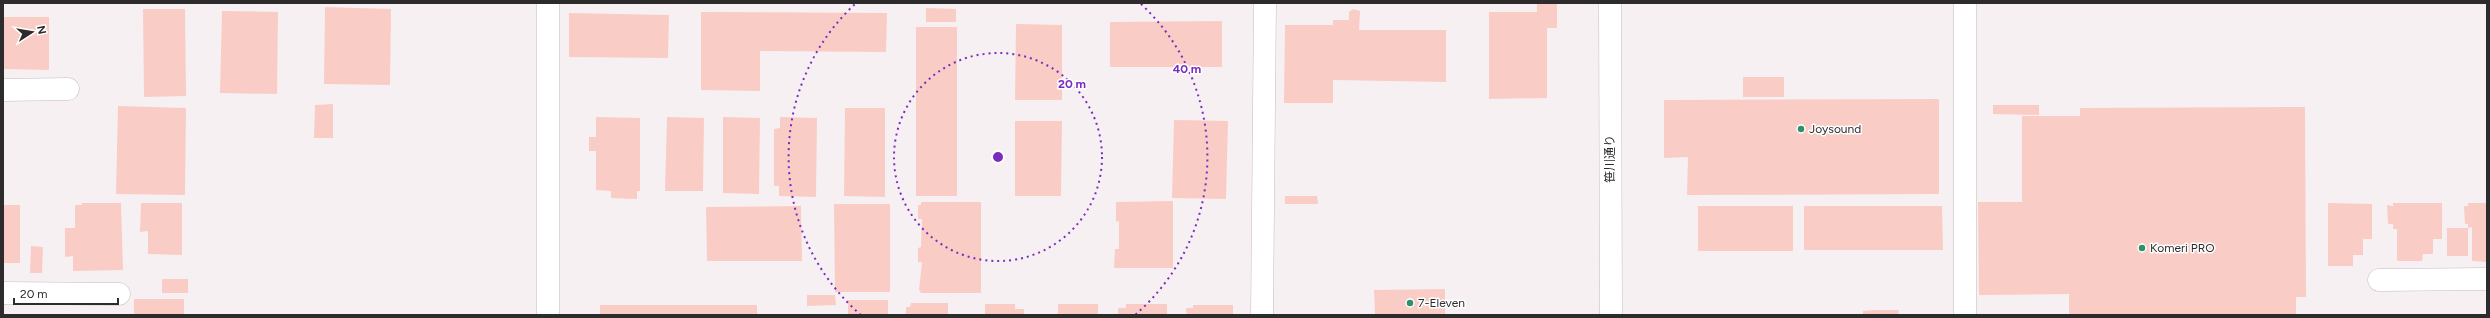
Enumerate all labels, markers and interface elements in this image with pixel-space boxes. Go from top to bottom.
north arrow [12,12,52,52]
text: N [34,25,49,36]
text: 40 m [1173,62,1201,76]
text: 20 m [1058,77,1086,91]
place label: Joysound [1809,122,1861,136]
marker: Joysound [1796,124,1806,134]
street label: 笹川通り [1603,135,1617,183]
centre of rings [991,150,1005,164]
place label: Komeri PRO [2150,241,2215,255]
marker: Komeri PRO [2137,243,2147,253]
scale bar [14,280,118,306]
text: 20 m [20,287,48,301]
place label: 7-Eleven [1418,296,1465,310]
marker: 7-Eleven [1405,298,1415,308]

